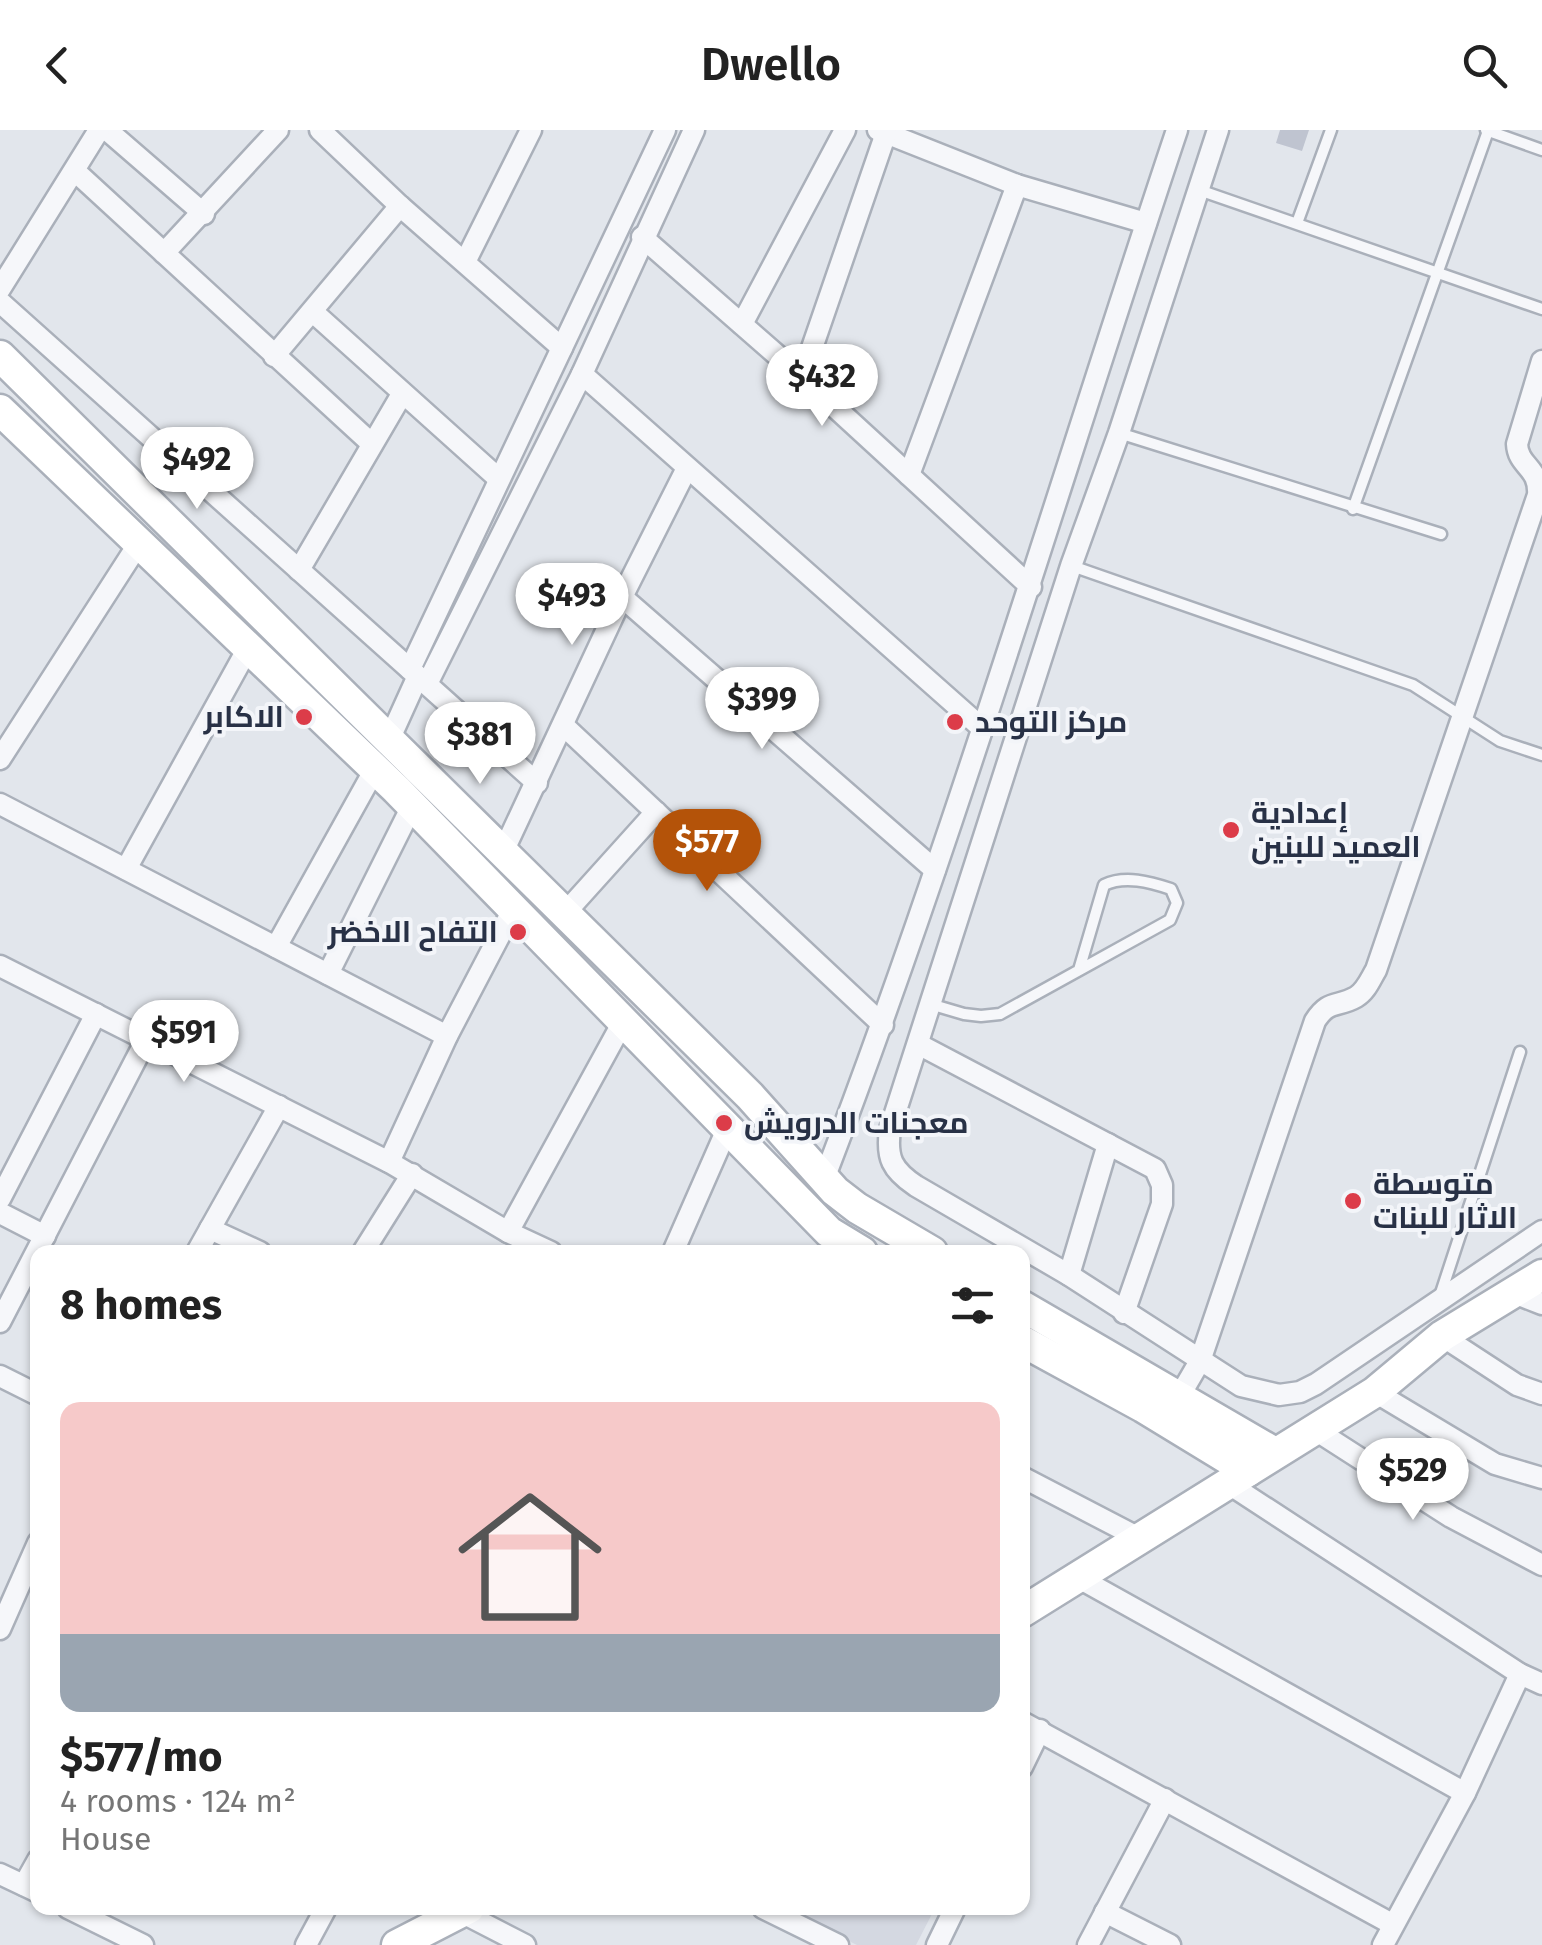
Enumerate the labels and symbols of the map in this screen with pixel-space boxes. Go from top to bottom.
pin: $432 [763,344,881,429]
pin: $492 [138,427,256,512]
pin: $493 [513,563,631,648]
pin: $399 [703,667,821,752]
place label: الاكابر [203,699,284,735]
pin: $381 [421,702,539,787]
place label: مركز التوحد [975,704,1127,740]
marker: الاكابر [293,706,315,728]
marker: مركز التوحد [944,711,966,733]
place label: إعدادية العميد للبنين [1251,795,1421,865]
pin: $577 [648,809,766,894]
marker: إعدادية العميد للبنين [1220,819,1242,841]
place label: التفاح الاخضر [327,914,498,952]
marker: التفاح الاخضر [507,921,529,943]
pin: $591 [125,1000,243,1085]
place label: معجنات الدرويش [744,1105,969,1141]
marker: معجنات الدرويش [713,1112,735,1134]
place label: متوسطة الاثار للبنات [1373,1166,1517,1236]
marker: متوسطة الاثار للبنات [1342,1190,1364,1212]
pin: $529 [1354,1438,1472,1523]

